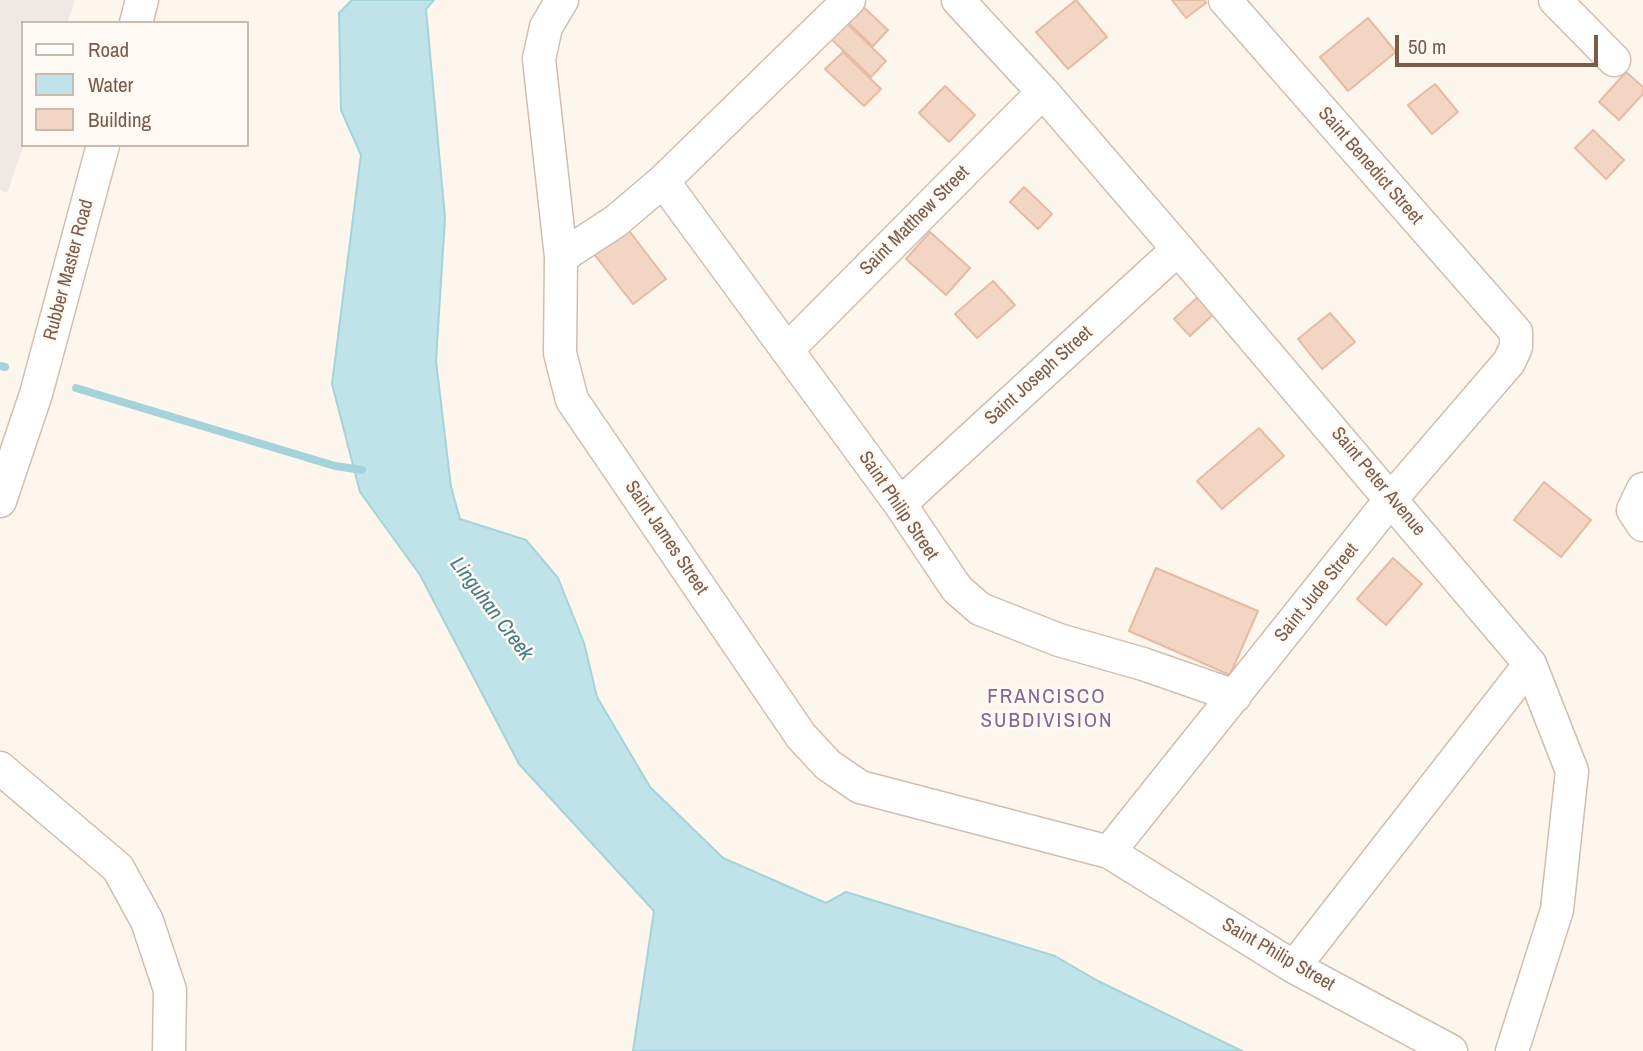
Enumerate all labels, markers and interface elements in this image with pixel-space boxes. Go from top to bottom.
legend [21,21,248,147]
scale bar [1398,21,1601,65]
text: 50 m [1408,32,1446,61]
text: Road [88,35,129,64]
text: Water [88,70,133,99]
street label: Saint Benedict Street [1313,103,1427,229]
text: Building [88,105,151,134]
street label: Saint Matthew Street [855,161,975,281]
street label: Rubber Master Road [39,197,99,343]
street label: Saint Joseph Street [981,322,1097,430]
street label: Saint Peter Avenue [1326,423,1430,541]
street label: Saint Philip Street [853,447,943,565]
street label: Saint James Street [620,477,712,599]
street label: Saint Jude Street [1270,539,1364,647]
water label: Linguhan Creek [444,552,538,666]
district label: FRANCISCO SUBDIVISION [982,684,1112,734]
street label: Saint Philip Street [1218,914,1338,996]

